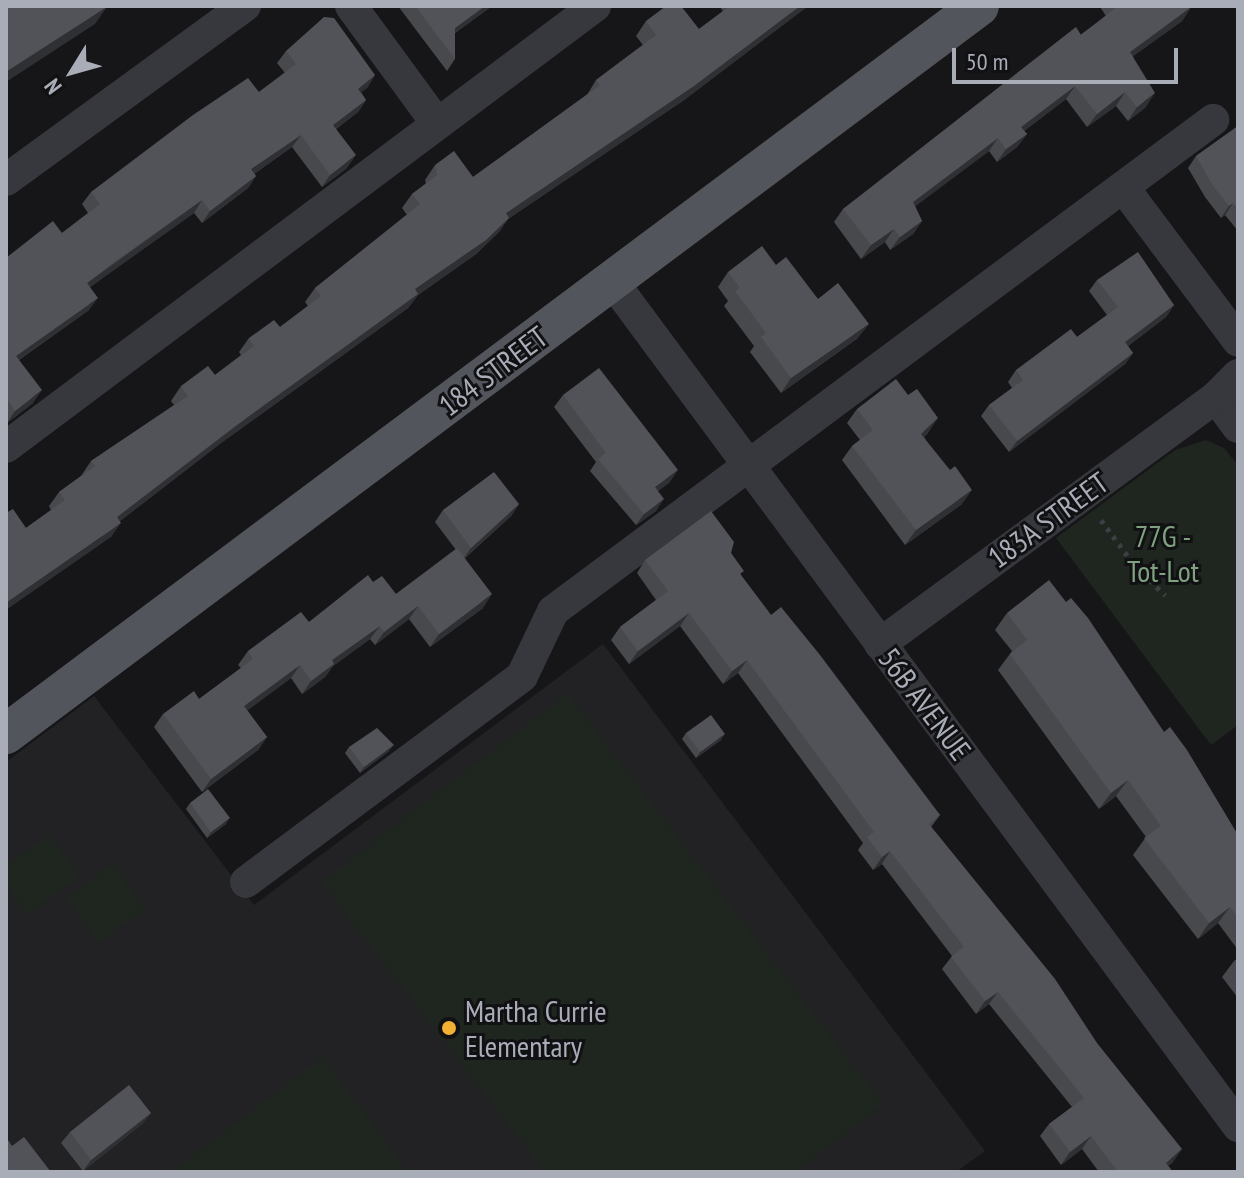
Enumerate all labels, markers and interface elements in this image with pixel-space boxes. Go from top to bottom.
north arrow [32,32,112,112]
scale bar [956,32,1182,82]
text: 50 m [966,46,1008,77]
text: N [38,73,68,100]
street label: 184 STREET [432,319,554,423]
street label: 183A STREET [980,464,1116,576]
park label: 77G - Tot-Lot [1127,518,1199,588]
street label: 56B AVENUE [871,640,979,768]
place label: Martha Currie Elementary [465,993,607,1064]
marker: Martha Currie Elementary [440,1019,458,1037]

